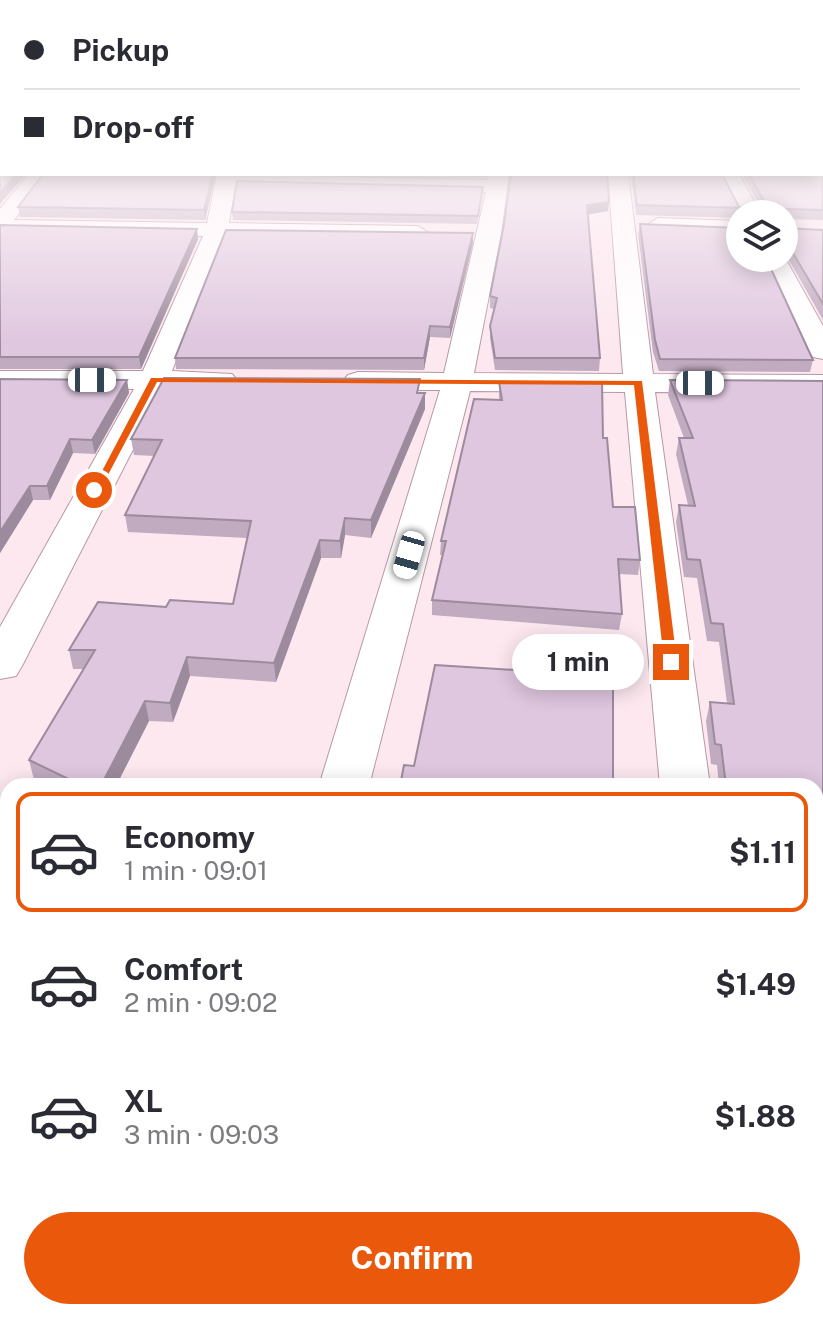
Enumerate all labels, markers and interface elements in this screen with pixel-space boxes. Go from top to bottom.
text: Pickup [72,32,169,68]
text: Drop-off [72,109,194,145]
map controls [726,200,798,272]
button: layers [726,200,798,272]
car [68,368,116,392]
car [676,371,724,395]
route start [76,472,112,508]
car [391,529,427,581]
callout: 1 min [511,634,643,690]
route end [653,644,689,680]
text: 1 min [547,646,609,677]
icon: car [28,816,100,888]
text: Economy [124,819,255,855]
text: $1.11 [729,834,796,870]
text: 1 min · 09:01 [124,855,268,886]
icon: car [28,948,100,1020]
text: Comfort [124,951,243,987]
text: $1.49 [715,966,796,1002]
text: 2 min · 09:02 [124,987,278,1018]
icon: car [28,1080,100,1152]
text: XL [124,1083,163,1119]
text: $1.88 [714,1098,796,1134]
text: 3 min · 09:03 [124,1119,279,1150]
button: Confirm [24,1212,800,1304]

